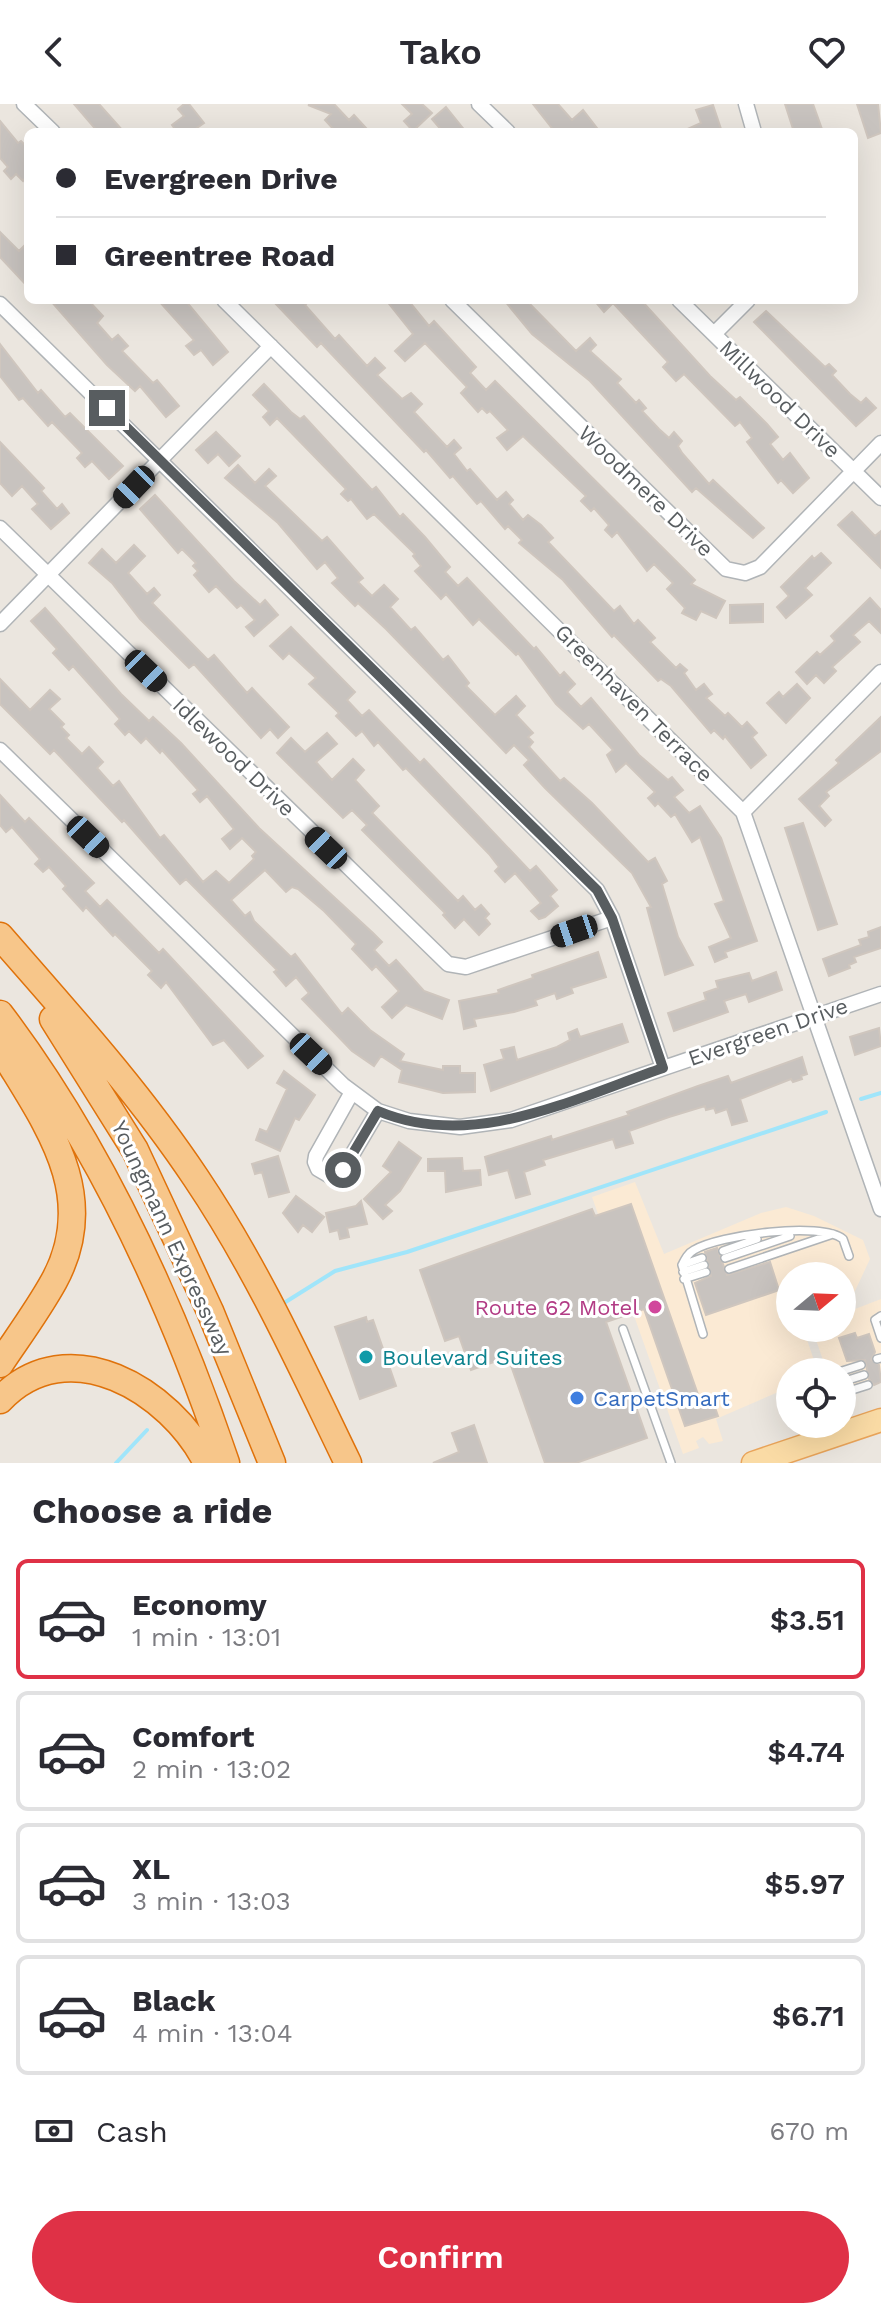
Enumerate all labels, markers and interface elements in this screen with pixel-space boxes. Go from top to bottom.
icon: back [32,30,76,74]
icon: heart [805,30,849,74]
text: Tako [399,31,482,73]
text: Evergreen Drive [104,161,338,196]
text: Greentree Road [104,238,335,273]
street label: Millwood Drive [714,335,846,463]
route end [89,390,125,426]
street label: Woodmere Drive [573,420,719,562]
car [109,461,159,513]
street label: Greenhaven Terrace [550,619,718,787]
car [120,646,172,696]
street label: Idlewood Drive [168,693,300,821]
car [62,812,114,862]
car [300,823,352,873]
car [547,912,601,950]
street label: Evergreen Drive [685,993,851,1071]
car [285,1029,337,1079]
street label: Youngmann Expressway [107,1117,238,1360]
route start [325,1152,361,1188]
north arrow [776,1262,856,1342]
map controls [776,1262,856,1438]
place label: Route 62 Motel [475,1295,639,1320]
marker: Route 62 Motel [646,1298,664,1316]
place label: Boulevard Suites [382,1345,563,1370]
marker: Boulevard Suites [357,1348,375,1366]
button: locate [776,1358,856,1438]
place label: CarpetSmart [593,1386,730,1411]
marker: CarpetSmart [568,1389,586,1407]
text: Choose a ride [32,1490,272,1532]
icon: car [36,1583,108,1655]
text: Economy [132,1587,267,1622]
text: $3.51 [770,1602,845,1637]
text: 1 min · 13:01 [132,1622,281,1652]
icon: car [36,1715,108,1787]
text: Comfort [132,1719,254,1754]
text: $4.74 [767,1734,845,1769]
text: 2 min · 13:02 [132,1754,291,1784]
icon: car [36,1847,108,1919]
text: XL [132,1851,170,1886]
text: $5.97 [765,1866,845,1901]
text: 3 min · 13:03 [132,1886,291,1916]
icon: car [36,1979,108,2051]
text: Black [132,1983,216,2018]
text: $6.71 [772,1998,845,2033]
text: 4 min · 13:04 [132,2018,293,2048]
icon: cash [32,2109,76,2153]
text: Cash [96,2114,168,2149]
text: 670 m [770,2116,849,2146]
button: Confirm [32,2211,849,2303]

